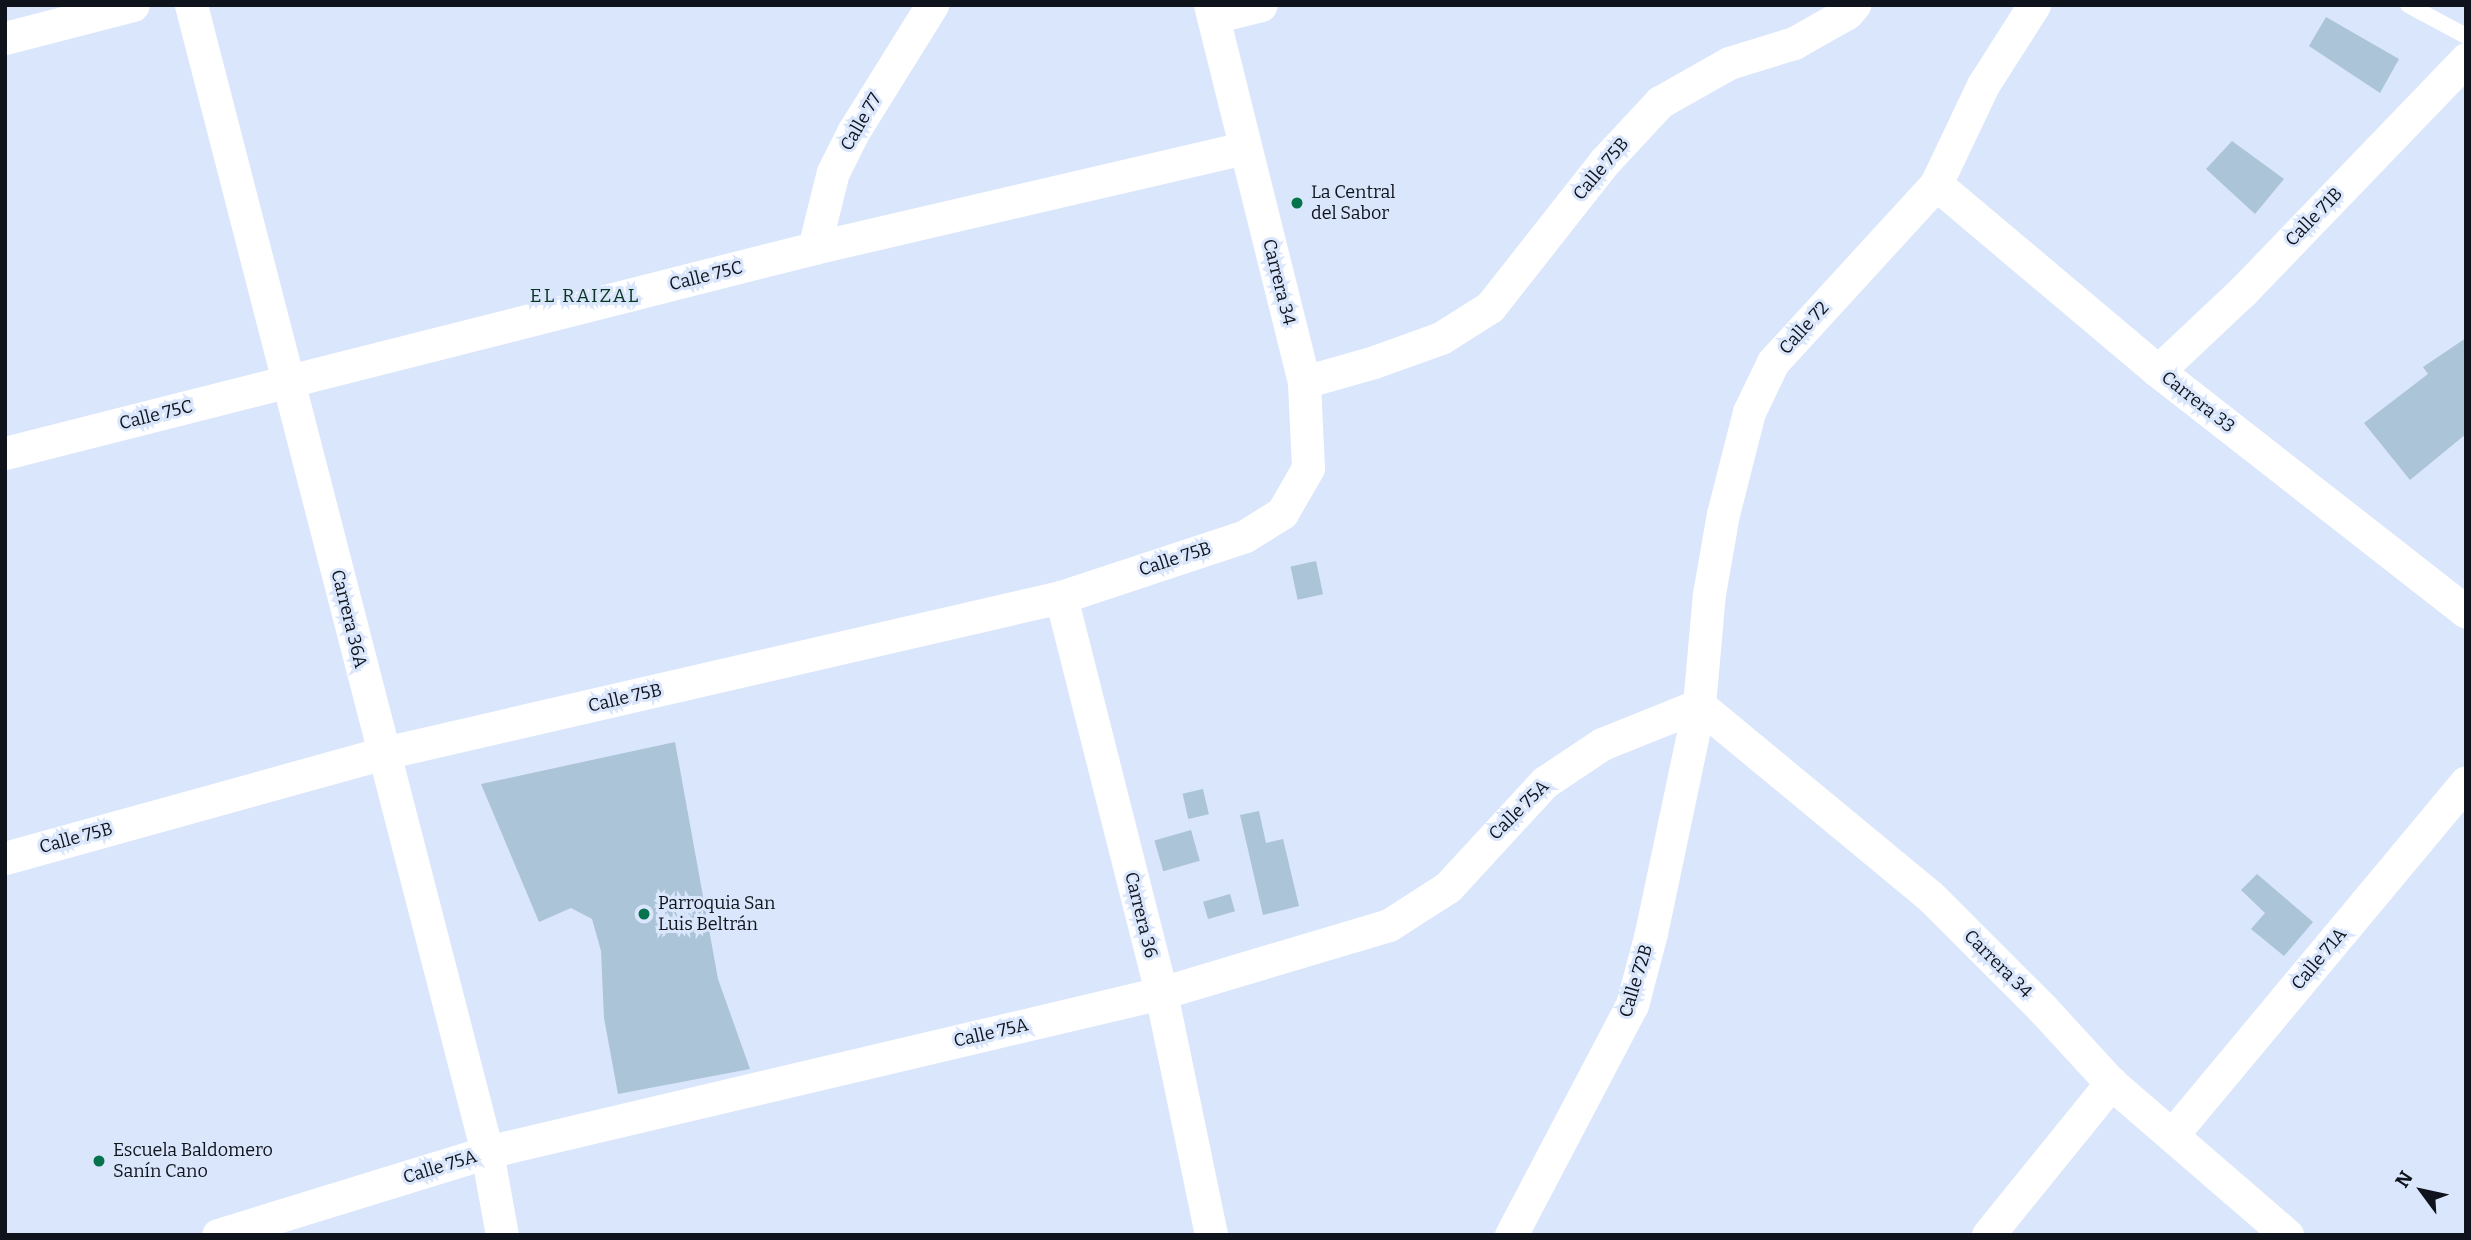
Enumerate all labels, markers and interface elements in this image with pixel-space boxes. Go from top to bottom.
street label: Calle 77 [836,89,886,155]
street label: Calle 75B [1569,133,1633,205]
place label: La Central del Sabor [1311,182,1395,224]
street label: Calle 71B [2281,183,2347,251]
marker: La Central del Sabor [1289,195,1305,211]
street label: Carrera 34 [1258,237,1300,327]
street label: Calle 75C [667,256,745,296]
district label: EL RAIZAL [531,285,639,307]
street label: Calle 72 [1775,297,1833,359]
street label: Carrera 33 [2157,367,2239,437]
street label: Calle 75C [117,395,195,435]
street label: Calle 75B [1136,537,1214,581]
street label: Carrera 36A [326,568,372,670]
street label: Calle 75B [586,679,664,717]
street label: Calle 75A [1484,775,1554,845]
street label: Calle 75B [37,818,115,858]
street label: Carrera 36 [1120,870,1162,960]
place label: Parroquia San Luis Beltrán [658,893,775,936]
marker: Parroquia San Luis Beltrán [636,906,652,922]
street label: Calle 71A [2287,924,2351,994]
street label: Carrera 34 [1959,925,2037,1003]
street label: Calle 72B [1615,942,1657,1020]
street label: Calle 75A [952,1014,1030,1052]
place label: Escuela Baldomero Sanín Cano [113,1140,273,1182]
street label: Calle 75A [400,1146,480,1188]
marker: Escuela Baldomero Sanín Cano [91,1153,107,1169]
north arrow [2387,1156,2457,1226]
text: N [2390,1167,2418,1192]

